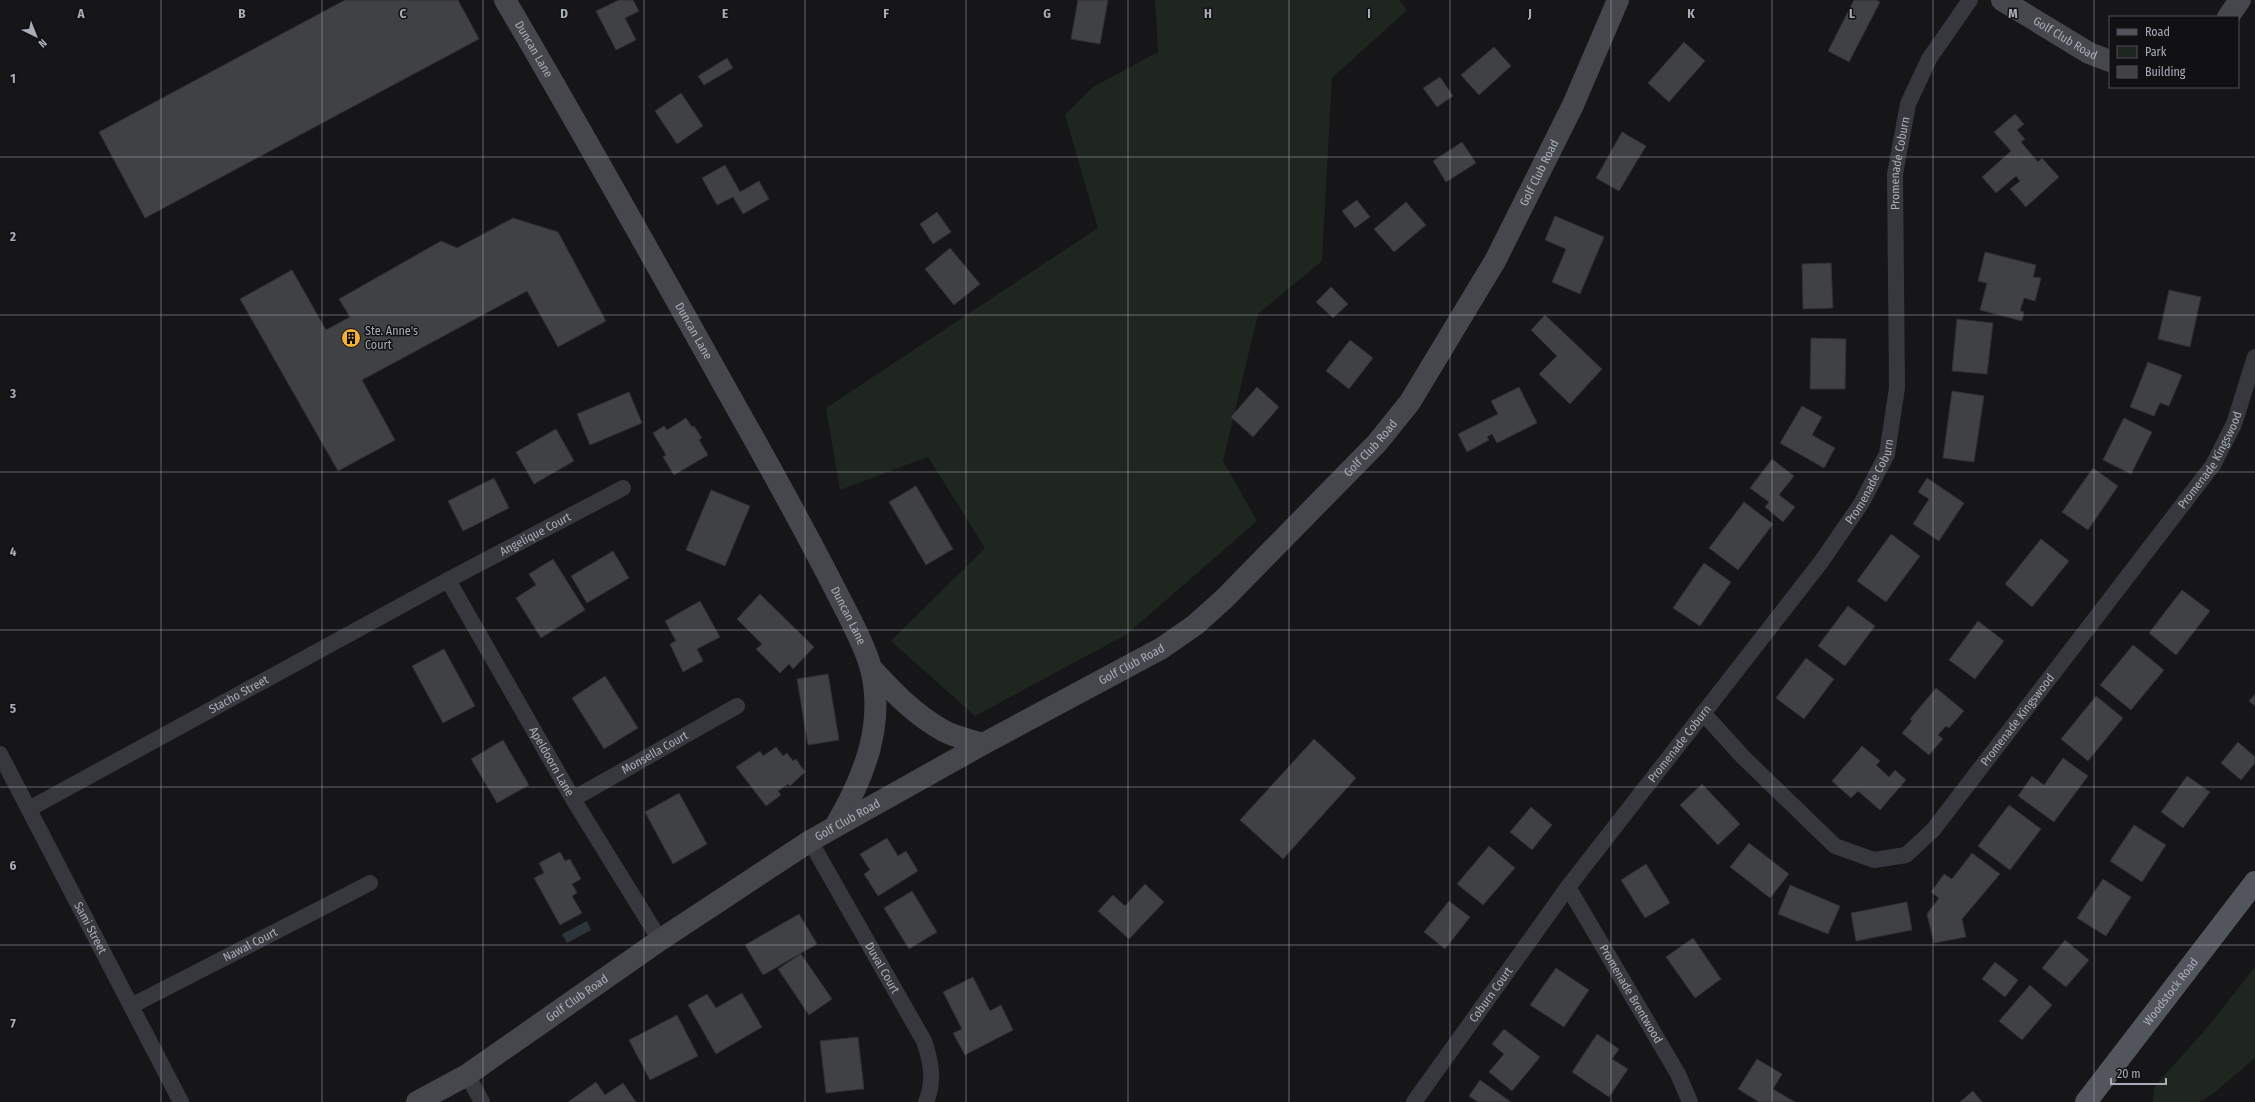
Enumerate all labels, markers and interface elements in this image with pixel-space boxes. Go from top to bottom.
text: A [76,6,85,21]
text: B [238,6,246,21]
text: C [400,6,407,21]
text: D [560,6,568,21]
text: E [722,6,728,21]
text: F [883,6,889,21]
text: G [1043,6,1051,21]
text: H [1204,6,1212,21]
text: I [1367,6,1371,21]
text: J [1527,6,1532,21]
text: K [1687,6,1695,21]
text: L [1849,6,1855,21]
text: M [2008,6,2018,21]
street label: Golf Club Road [2031,14,2099,63]
north arrow [16,16,56,56]
legend [2109,16,2239,88]
street label: Duncan Lane [512,18,556,80]
text: Road [2145,25,2170,39]
text: N [36,36,49,50]
text: Park [2145,45,2167,59]
text: Building [2145,65,2186,79]
text: 1 [10,71,16,86]
street label: Promenade Coburn [1888,116,1913,210]
street label: Golf Club Road [1517,137,1562,208]
text: 2 [9,229,16,244]
street label: Duncan Lane [672,300,715,362]
place label: Ste. Anne's Court [365,324,418,352]
building icon: Ste. Anne's Court [340,327,362,349]
text: 3 [9,386,16,401]
street label: Promenade Kingswood [2175,410,2245,511]
street label: Golf Club Road [1341,417,1400,480]
street label: Promenade Coburn [1842,438,1896,527]
street label: Angelique Court [497,510,573,559]
text: 4 [10,544,17,559]
street label: Duncan Lane [828,584,869,647]
street label: Golf Club Road [1096,641,1167,688]
street label: Promenade Kingswood [1978,671,2057,769]
street label: Stacho Street [206,672,271,716]
text: 5 [10,701,16,716]
street label: Promenade Coburn [1645,702,1714,785]
street label: Apeldoorn Lane [526,724,577,799]
street label: Monsella Court [619,728,690,777]
street label: Golf Club Road [812,796,882,844]
text: 6 [10,858,17,873]
street label: Sami Street [71,900,110,956]
street label: Nawal Court [221,925,280,964]
street label: Duval Court [862,940,902,996]
street label: Promenade Brentwood [1596,942,1665,1046]
street label: Woodstock Road [2140,955,2201,1028]
street label: Coburn Court [1466,964,1515,1025]
street label: Golf Club Road [543,972,611,1025]
text: 7 [10,1016,16,1031]
scale bar [2111,1060,2166,1086]
text: 20 m [2117,1067,2141,1081]

